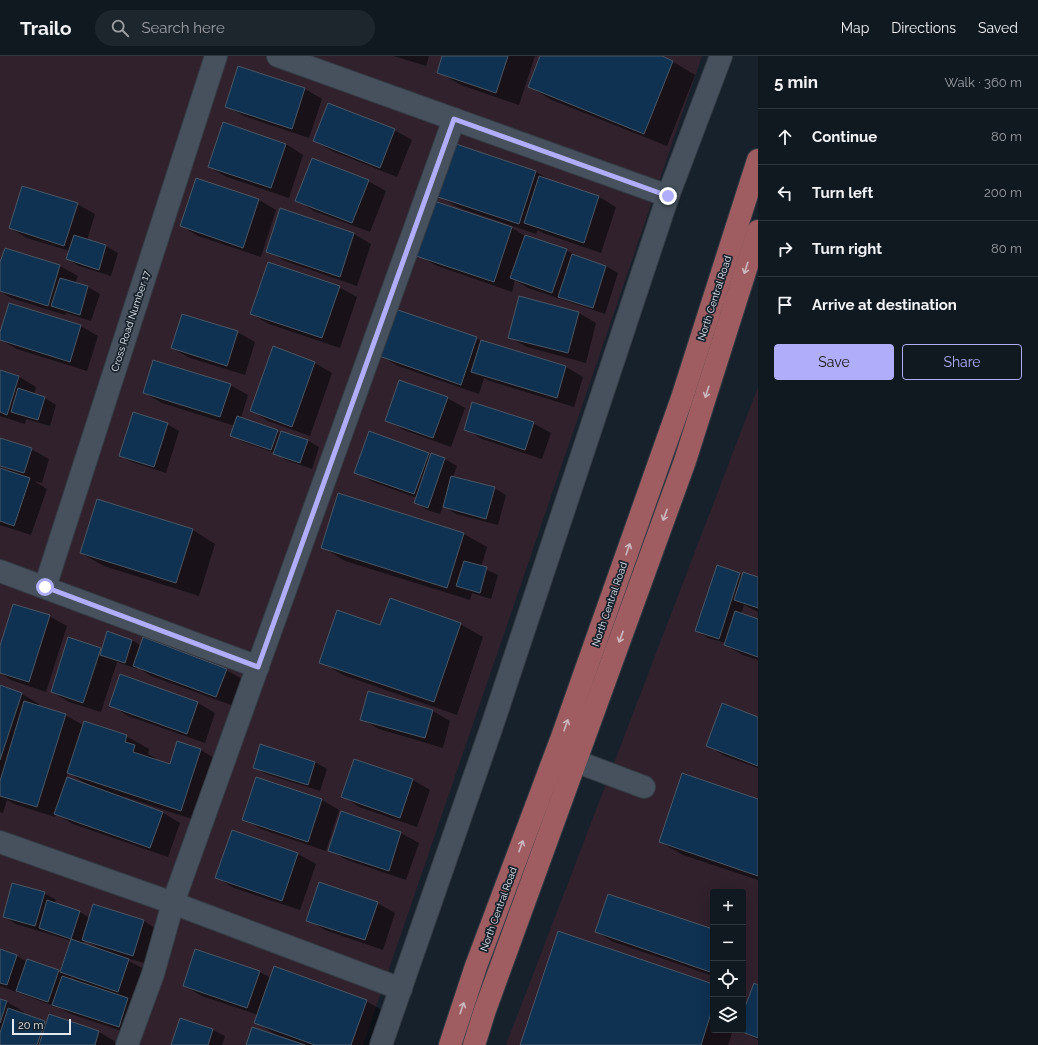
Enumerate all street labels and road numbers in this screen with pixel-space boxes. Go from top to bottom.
street label: North Central Road [696,254,733,342]
street label: Cross Road Number 17 [109,269,152,373]
street label: North Central Road [590,560,629,648]
street label: North Central Road [478,866,519,953]

